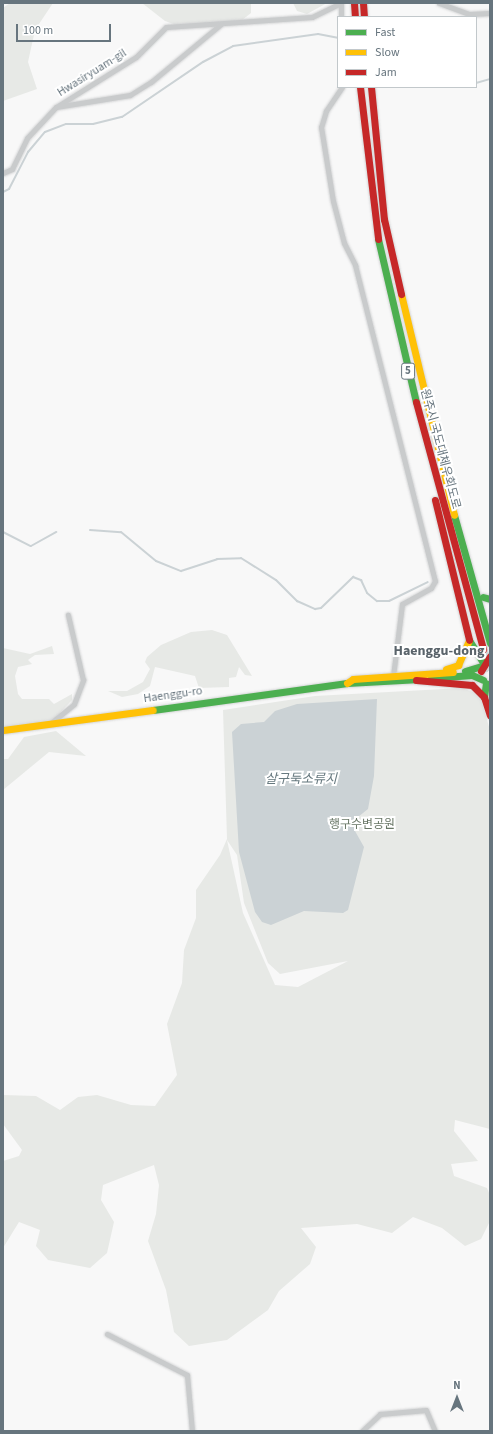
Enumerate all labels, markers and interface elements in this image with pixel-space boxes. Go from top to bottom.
scale bar [18,16,113,42]
legend [337,16,477,88]
text: 100 m [23,22,53,39]
text: Fast [375,24,395,41]
text: Slow [375,44,400,61]
street label: Hwasiryuam-gil [55,46,129,100]
text: Jam [375,64,397,81]
road number: 5 [401,362,415,380]
street label: 원주시 국도대체우회도로 [417,387,463,511]
district label: Haenggu-dong [394,643,484,659]
street label: Haenggu-ro [143,684,203,706]
water label: 살구둑소류지 [265,771,337,787]
park label: 행구수변공원 [329,818,395,832]
north arrow [437,1378,477,1418]
text: N [453,1378,461,1393]

